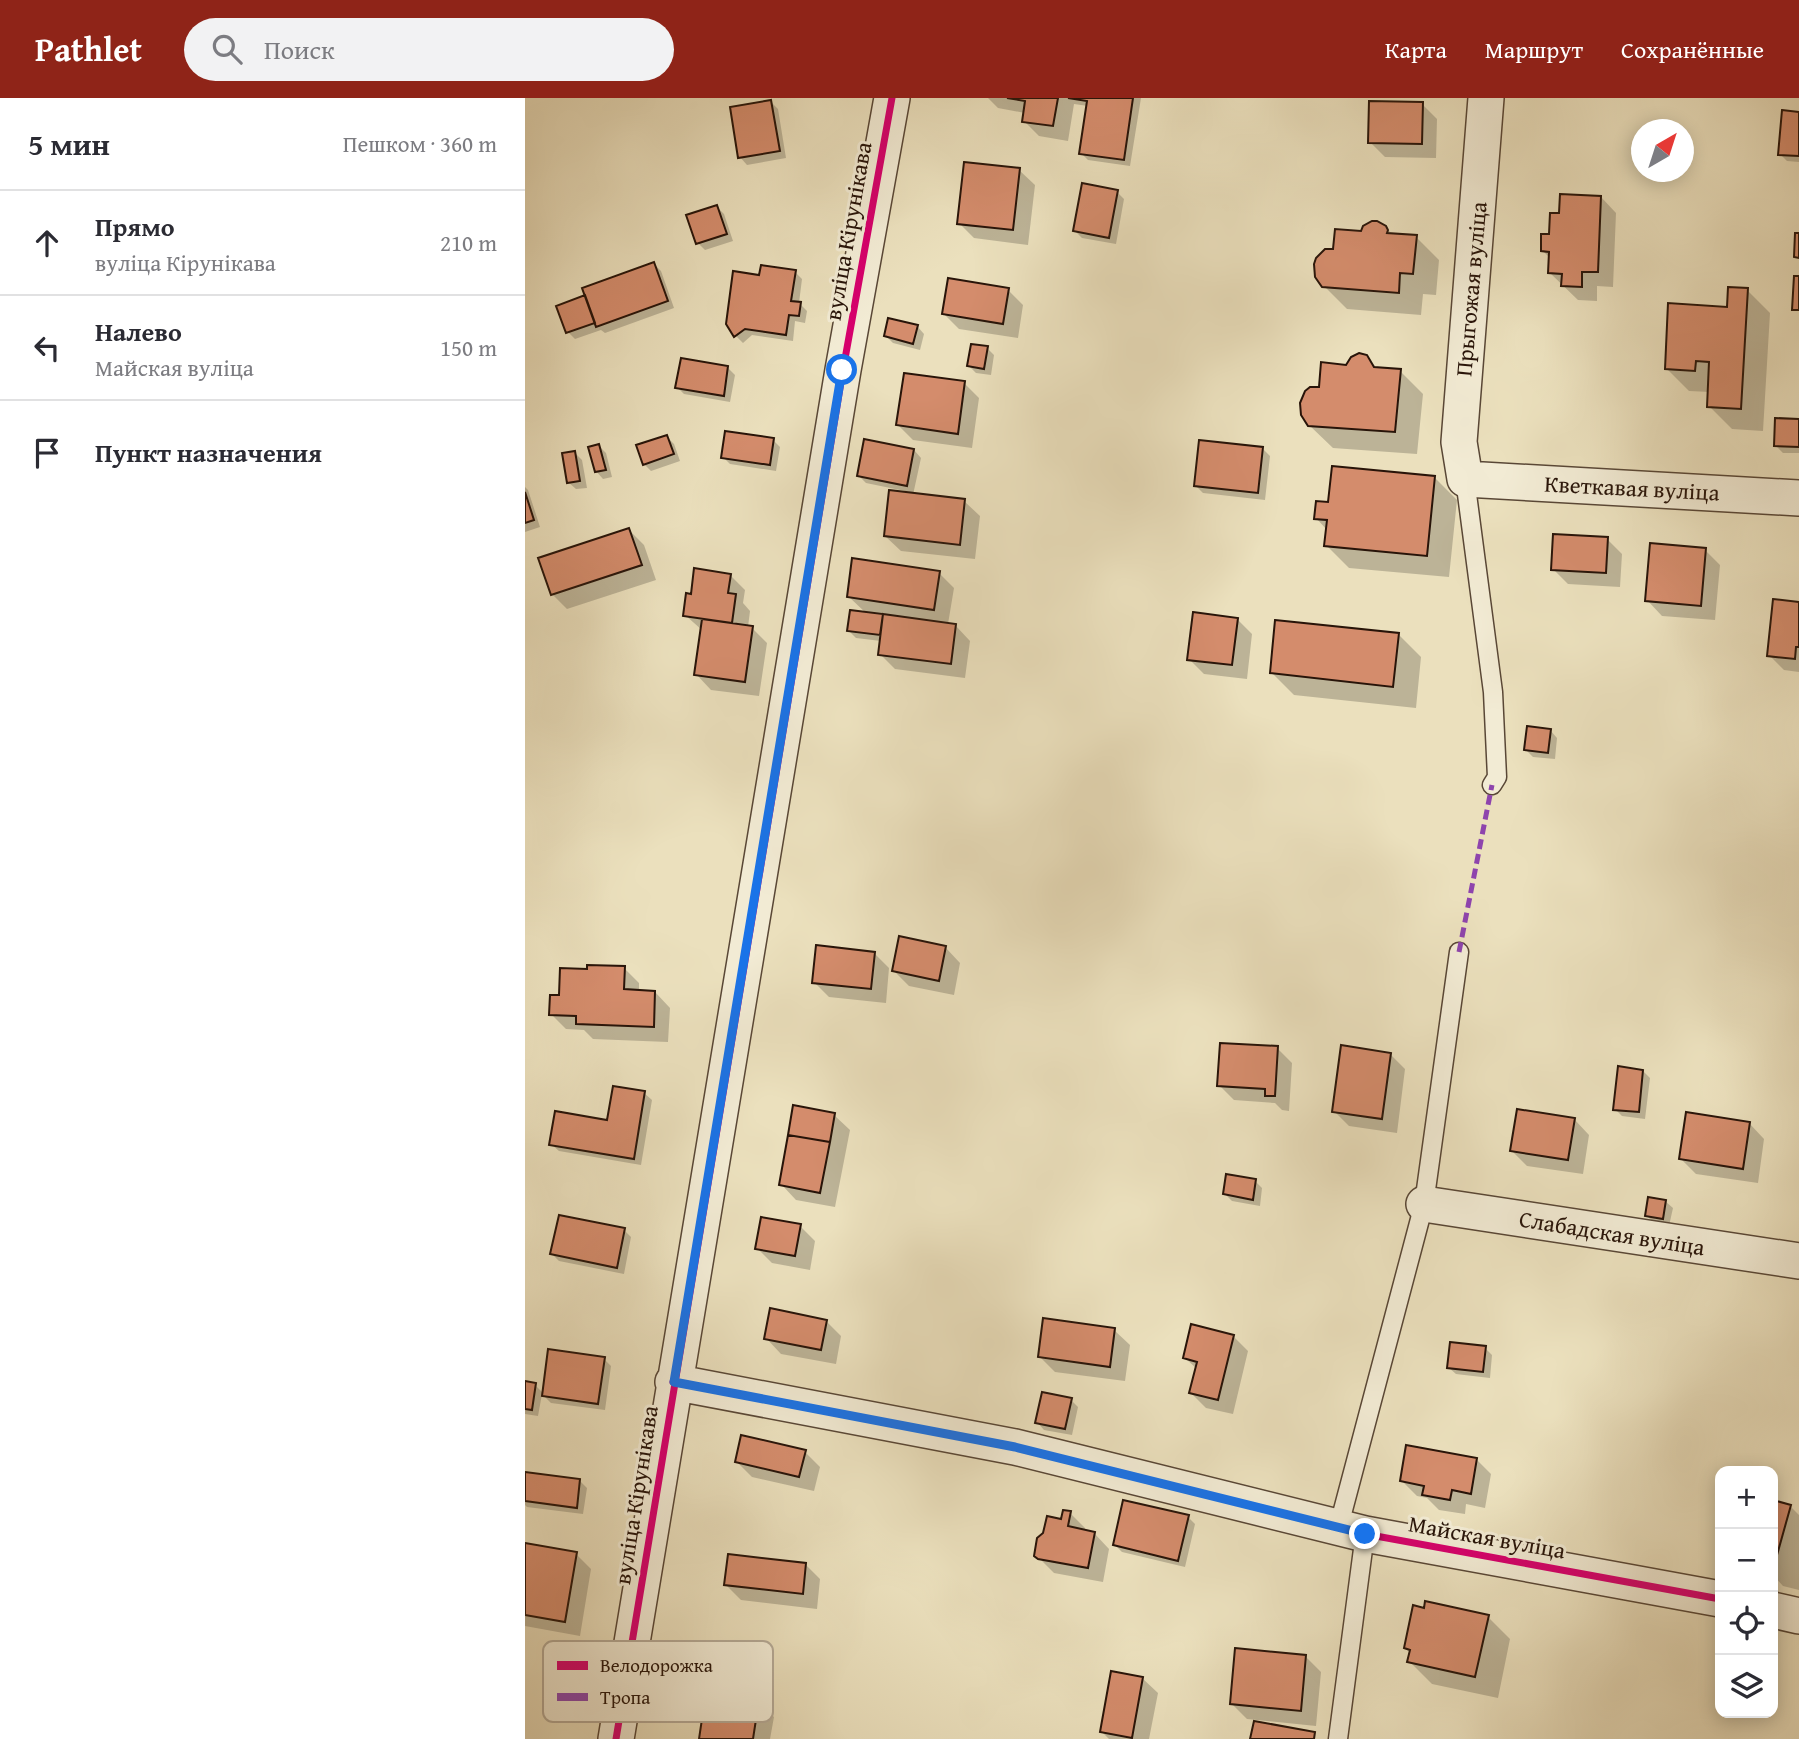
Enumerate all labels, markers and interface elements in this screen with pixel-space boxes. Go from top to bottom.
search box [184,18,674,81]
text: Pathlet [35,25,142,73]
icon: search [208,30,246,68]
text: Поиск [264,30,335,69]
text: Карта [1385,32,1447,67]
text: Маршрут [1485,32,1583,67]
text: Сохранённые [1621,32,1764,67]
north arrow [1631,119,1694,182]
text: 5 мин [28,122,110,166]
text: Пешком · 360 m [343,127,497,160]
street label: вуліца Кірунікава [816,139,879,323]
street label: Прыгожая вуліца [1446,200,1495,378]
text: Прямо [95,207,175,246]
icon: ahead [28,224,66,262]
text: 210 m [440,226,497,259]
text: вуліца Кірунікава [95,246,276,279]
text: Налево [95,312,182,351]
icon: left [28,329,66,367]
text: 150 m [440,331,497,364]
text: Майская вуліца [95,351,254,384]
route start [826,354,857,385]
text: Пункт назначения [95,433,322,472]
icon: arrive [28,434,66,472]
street label: Кветкавая вуліца [1544,466,1720,509]
street label: Слабадская вуліца [1517,1202,1707,1263]
street label: вуліца Кірунікава [605,1403,666,1587]
map controls [1715,1466,1778,1718]
button: + [1715,1466,1778,1529]
street label: Майская вуліца [1406,1506,1568,1567]
route end [1349,1518,1380,1549]
button: − [1715,1529,1778,1592]
button: locate [1715,1592,1778,1655]
legend [543,1641,773,1722]
text: Велодорожка [600,1651,713,1679]
button: layers [1715,1655,1778,1718]
text: Тропа [600,1683,650,1711]

